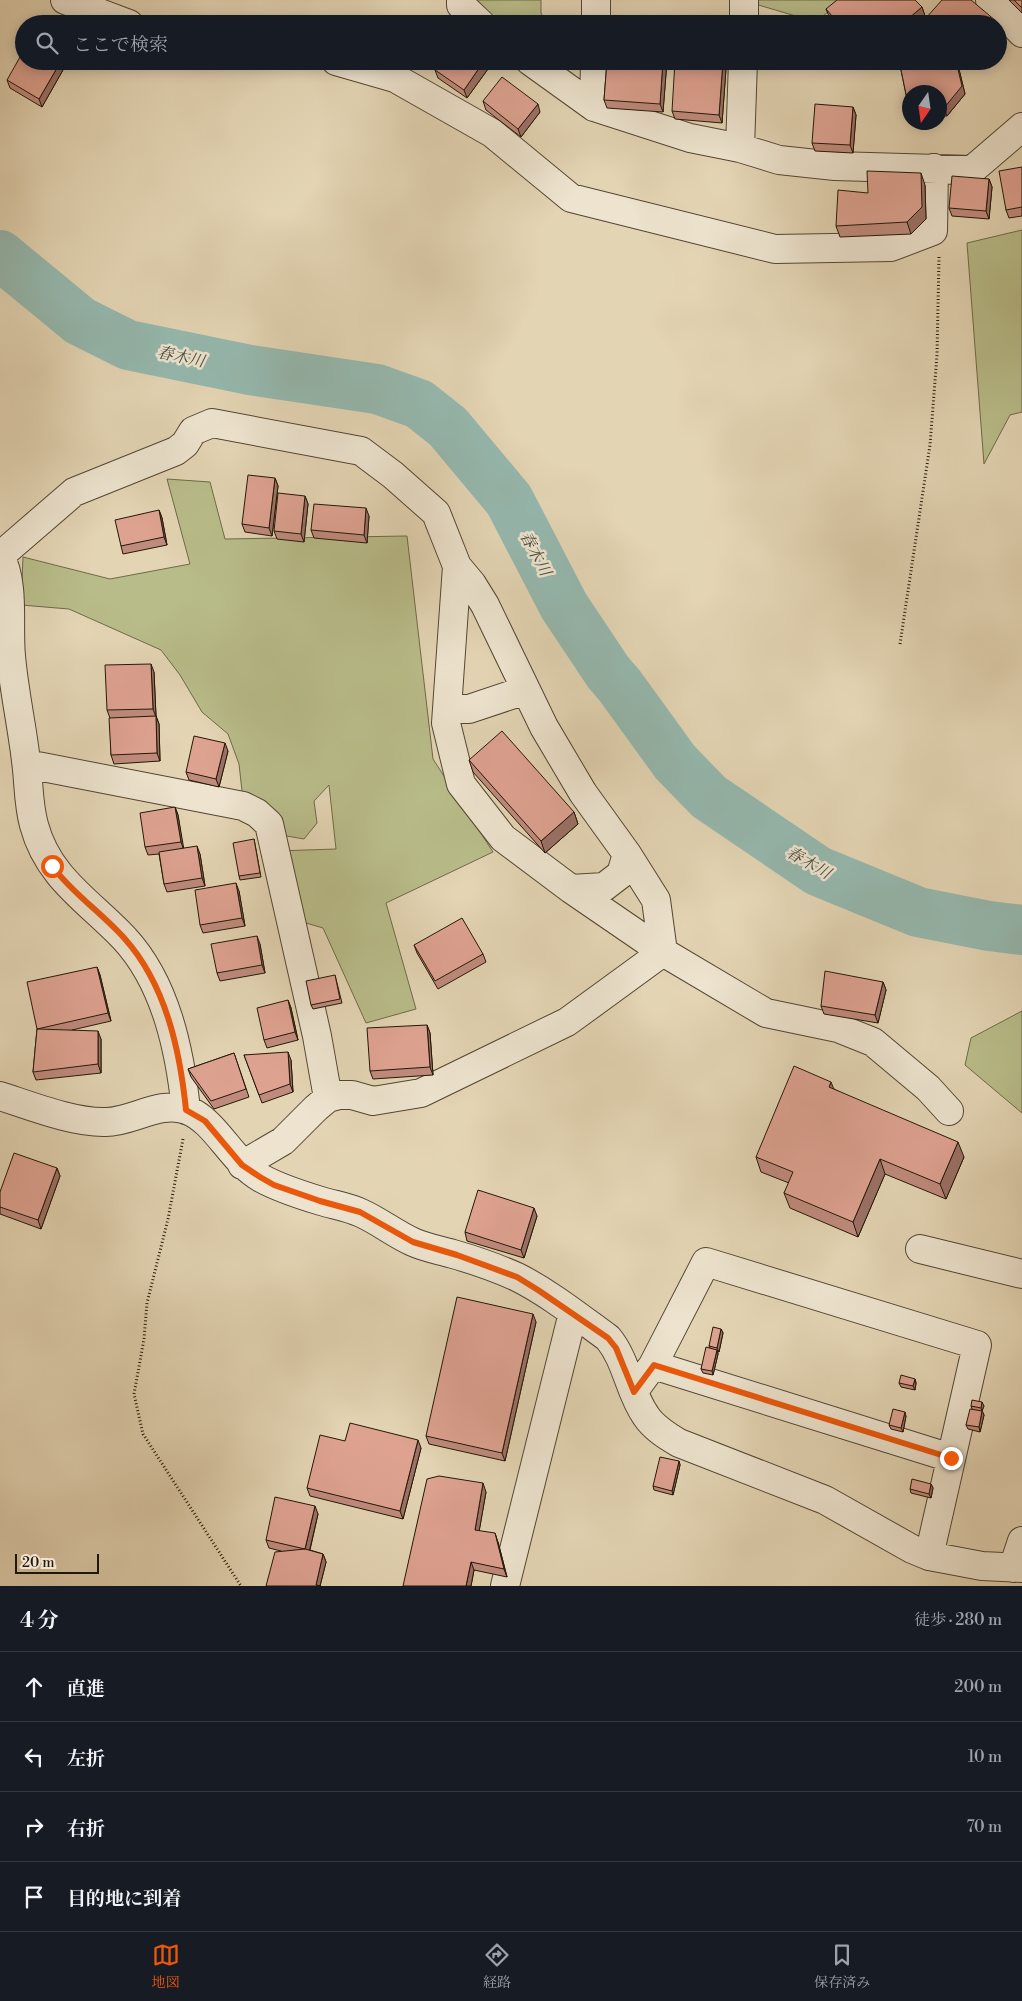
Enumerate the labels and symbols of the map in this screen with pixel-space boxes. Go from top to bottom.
north arrow [902,85,947,130]
water label: 春木川 [155,342,208,372]
water label: 春木川 [515,528,556,581]
water label: 春木川 [783,842,836,885]
route start [41,855,64,878]
route end [940,1447,963,1470]
scale bar [15,1551,99,1574]

